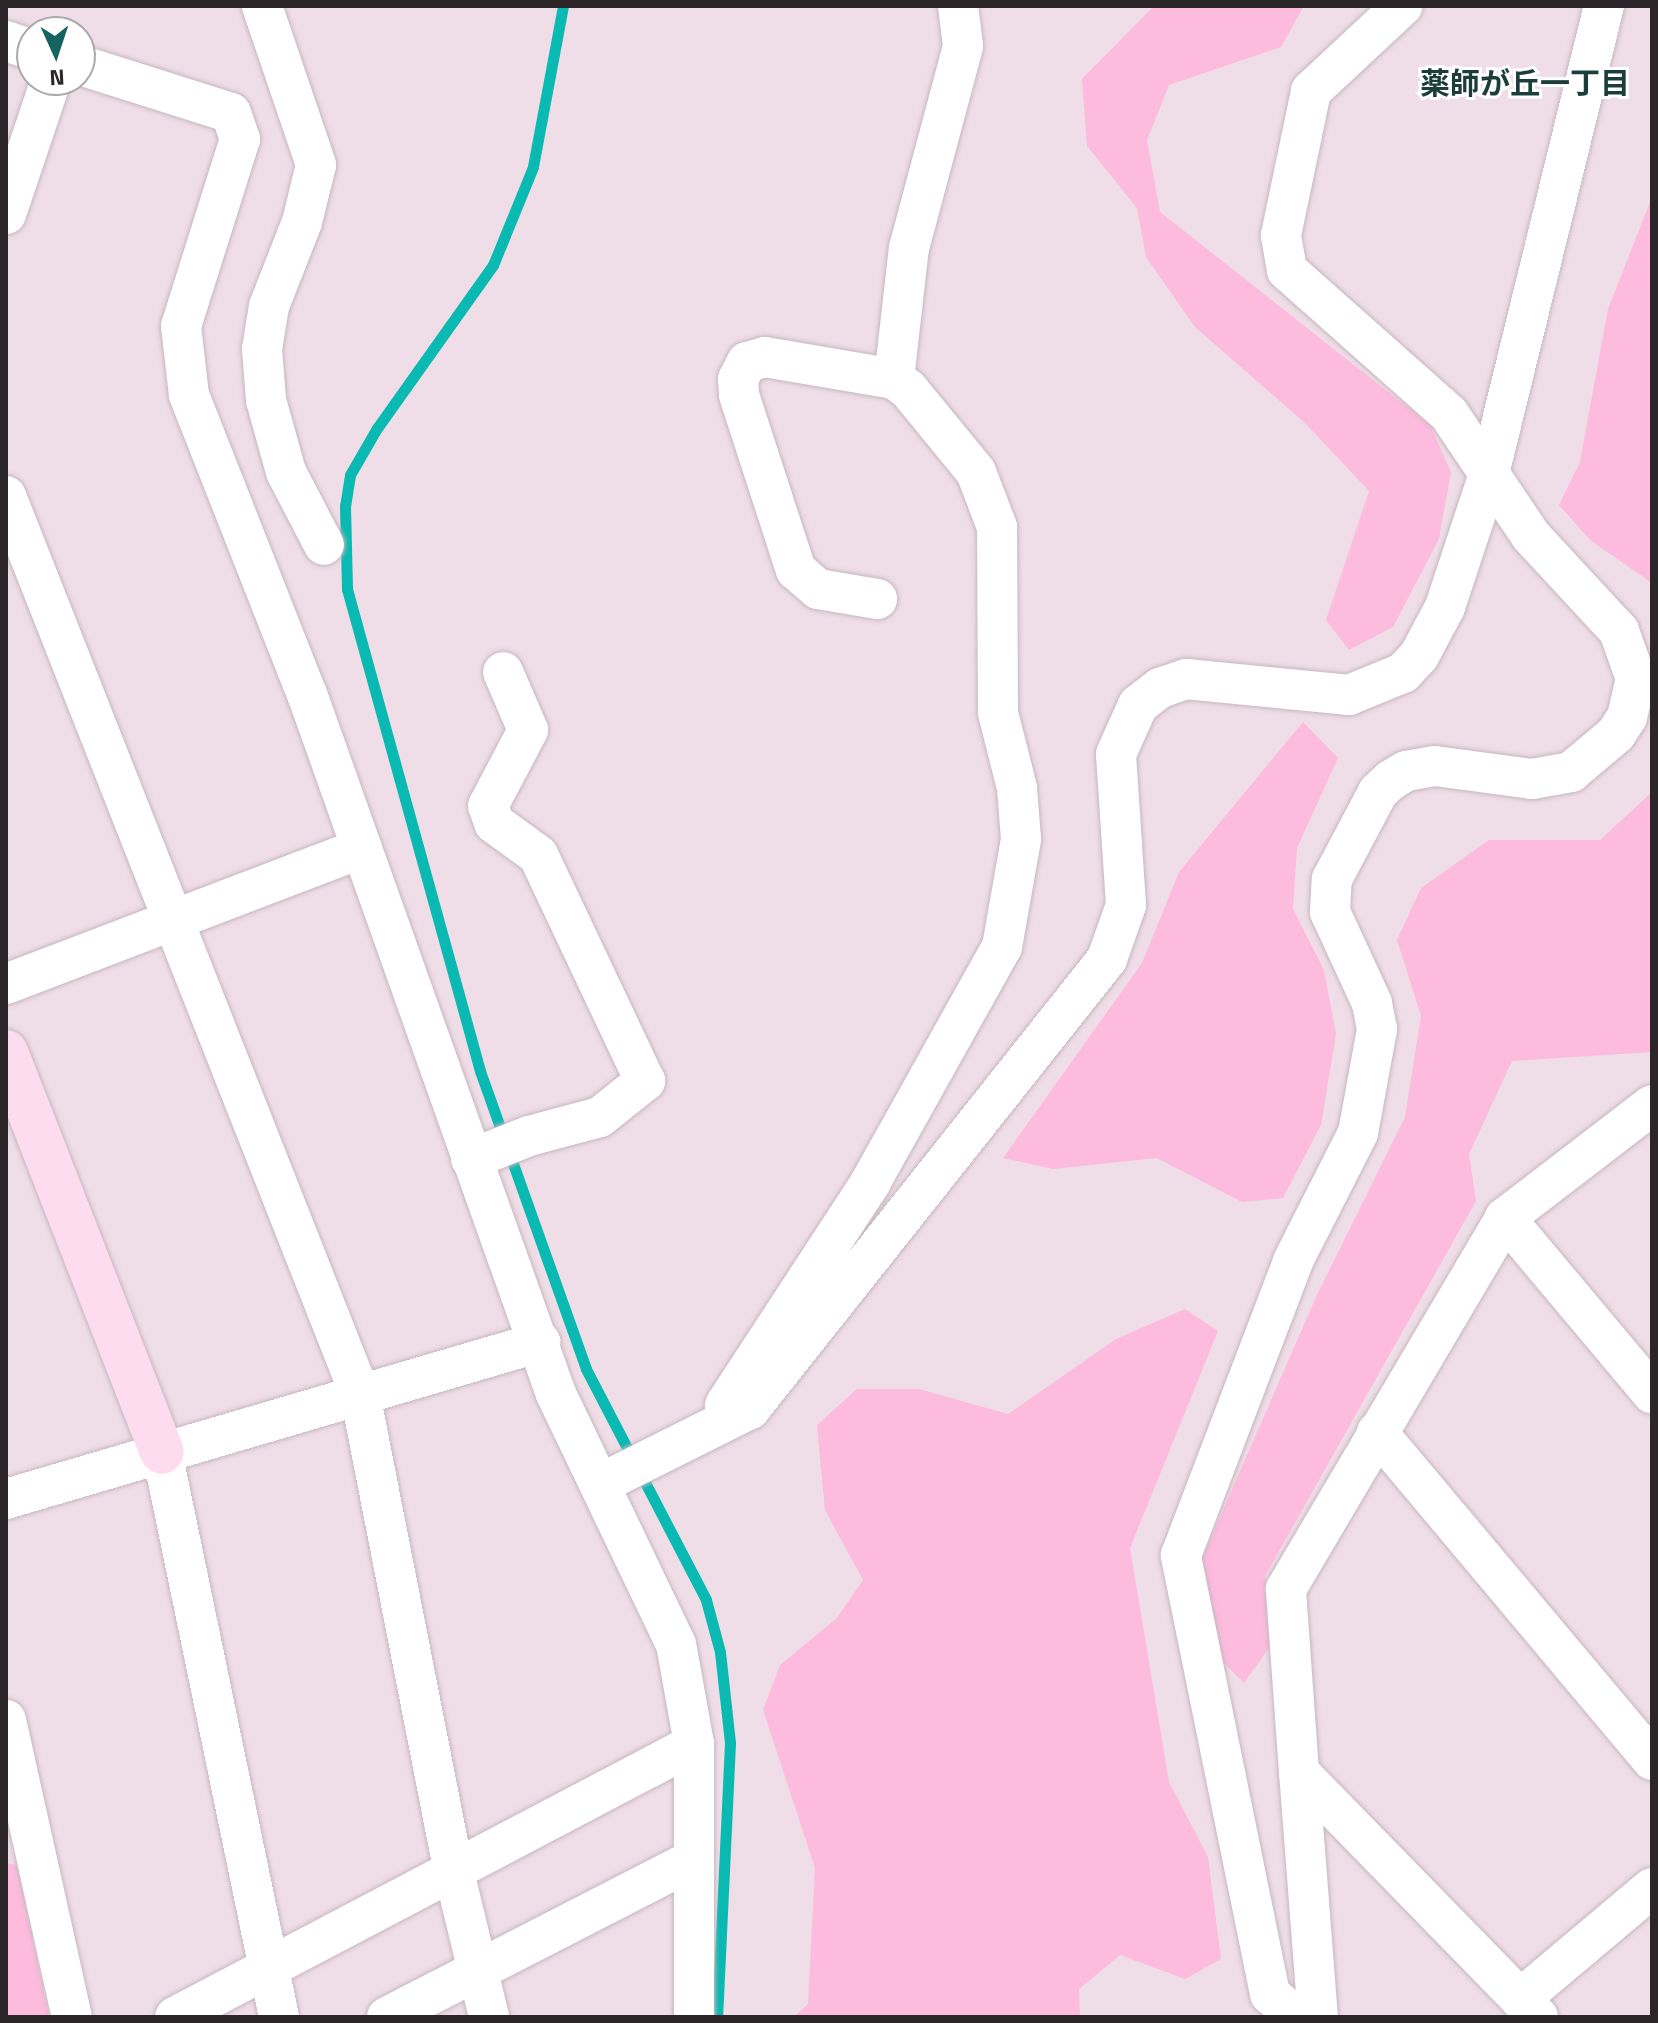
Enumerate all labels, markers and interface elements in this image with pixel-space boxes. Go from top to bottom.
north arrow [16,16,96,96]
text: N [49,61,66,95]
district label: 薬師が丘一丁目 [1420,65,1630,101]

